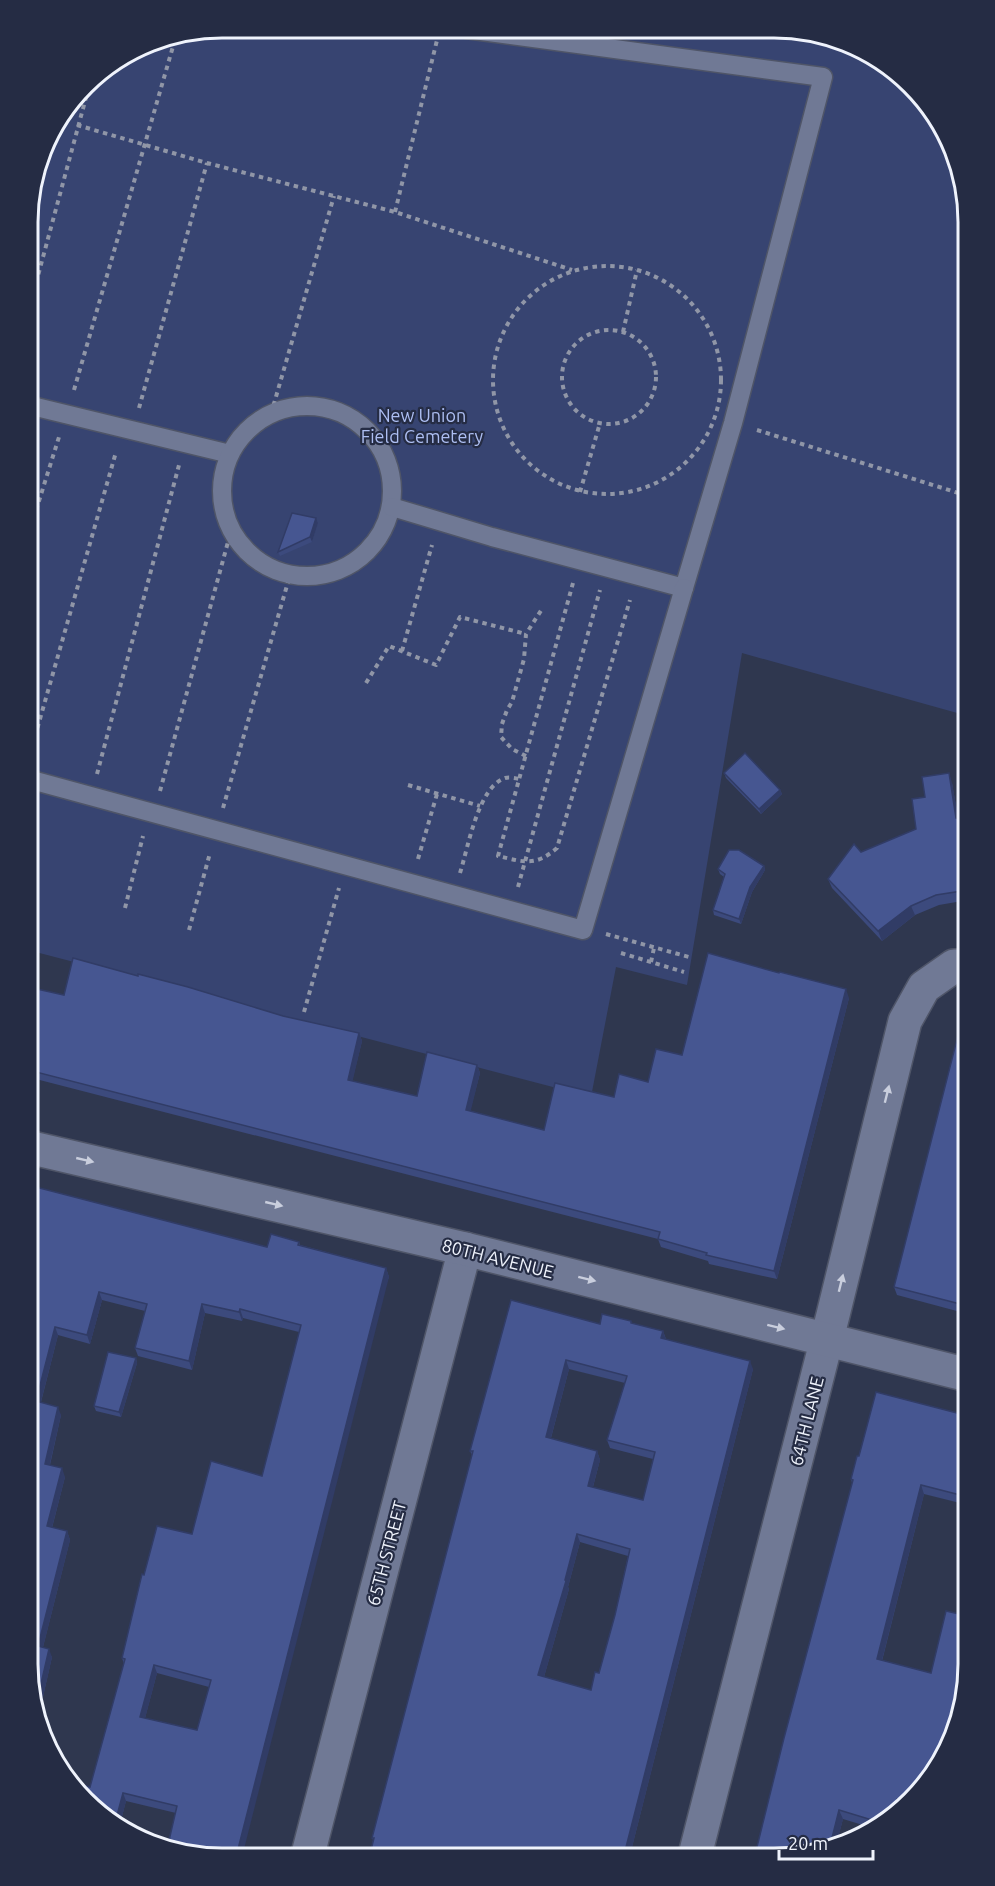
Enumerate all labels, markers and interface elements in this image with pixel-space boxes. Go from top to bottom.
park label: New Union Field Cemetery [361,405,484,446]
one-way arrow [883,1084,893,1103]
one-way arrow [75,1156,94,1166]
one-way arrow [265,1200,284,1210]
street label: 80TH AVENUE [440,1234,556,1282]
one-way arrow [837,1274,847,1292]
one-way arrow [577,1275,596,1285]
one-way arrow [767,1322,785,1332]
street label: 64TH LANE [785,1374,827,1468]
street label: 65TH STREET [362,1498,410,1608]
scale bar [779,1823,874,1861]
text: 20 m [788,1833,828,1853]

